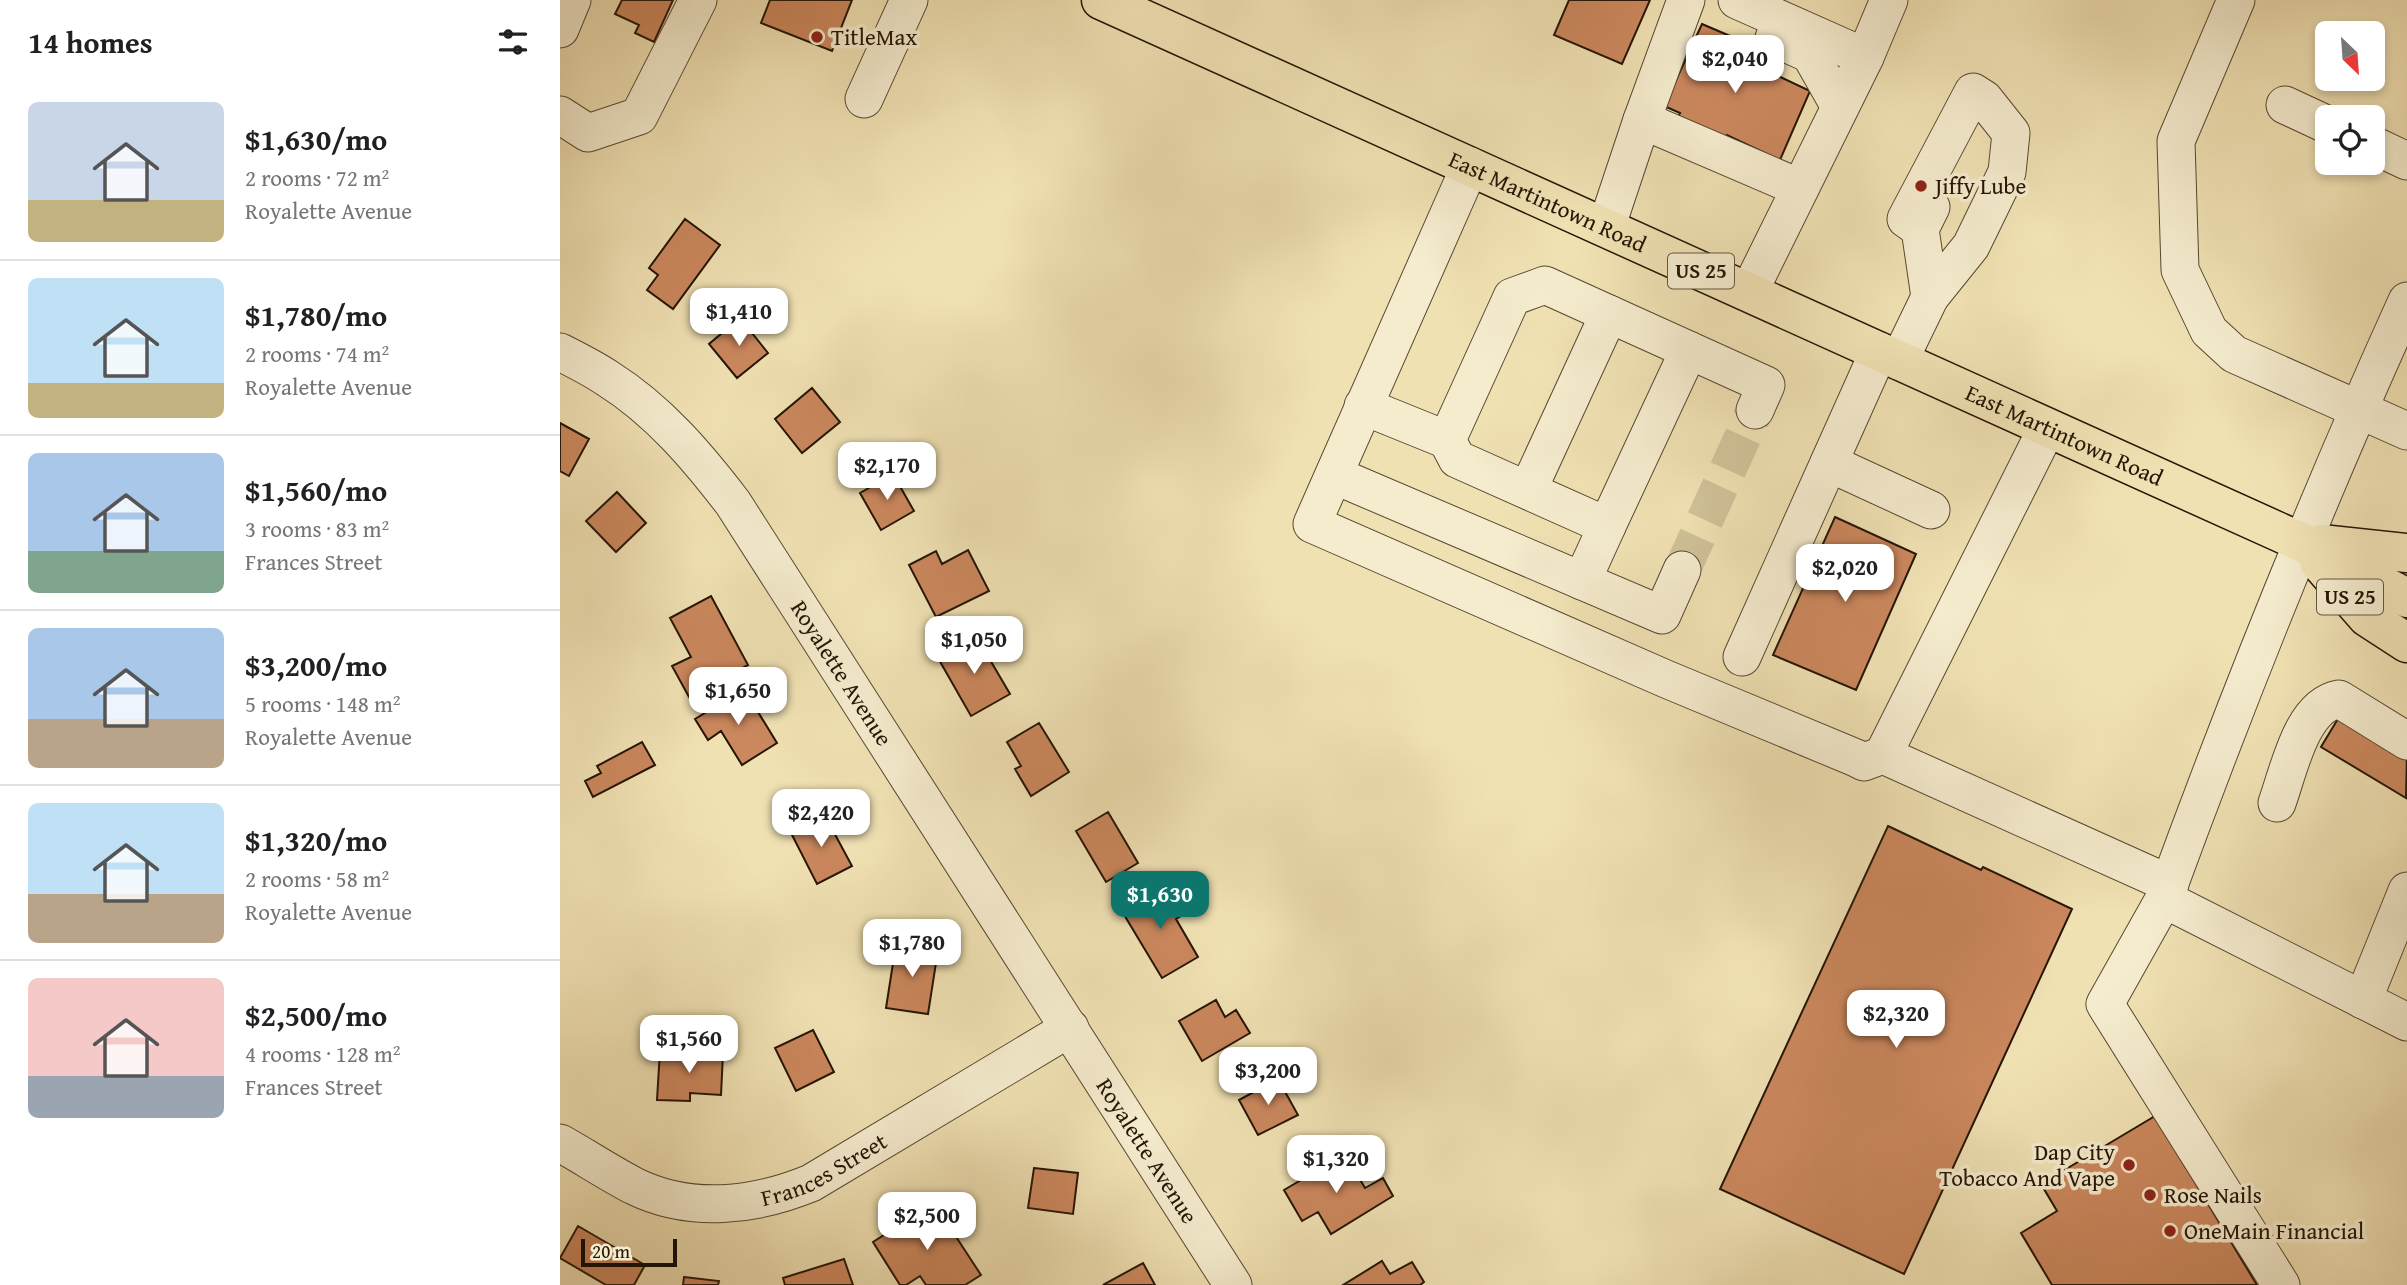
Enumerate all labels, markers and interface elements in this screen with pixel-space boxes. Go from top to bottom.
text: 14 homes [28,20,153,64]
place label: TitleMax [831,20,917,53]
north arrow [2315,21,2385,91]
map controls [2315,21,2385,175]
icon: filters [494,23,532,61]
marker: TitleMax [809,29,825,45]
pin: $2,040 [1678,36,1792,95]
text: $2,040 [1702,41,1768,74]
button: locate [2315,105,2385,175]
text: $1,630/mo [245,117,387,161]
icon: home [84,130,168,214]
street label: East Martintown Road [1444,142,1653,261]
text: 2 rooms · 72 m² [245,161,389,194]
place label: Jiffy Lube [1932,169,2026,202]
marker: Jiffy Lube [1913,178,1929,194]
text: Royalette Avenue [245,194,412,227]
road number: US 25 [1668,254,1734,288]
pin: $1,410 [682,288,796,348]
text: $1,780/mo [245,293,387,337]
text: $1,410 [706,294,772,327]
icon: home [84,306,168,390]
text: 2 rooms · 74 m² [245,337,389,370]
text: Royalette Avenue [245,370,412,403]
street label: East Martintown Road [1960,376,2169,494]
pin: $2,170 [830,442,944,502]
text: $2,170 [854,448,920,481]
text: $1,560/mo [245,468,387,512]
icon: home [84,481,168,565]
text: 3 rooms · 83 m² [245,512,389,545]
pin: $2,020 [1788,544,1902,604]
text: Frances Street [245,545,383,578]
text: $2,020 [1812,550,1878,583]
road number: US 25 [2317,580,2383,614]
street label: Royalette Avenue [783,593,901,752]
pin: $1,050 [917,616,1031,676]
text: $1,050 [941,622,1007,655]
text: $3,200/mo [245,643,387,687]
icon: home [84,656,168,740]
pin: $1,650 [681,668,795,727]
text: $1,650 [705,673,771,706]
text: 5 rooms · 148 m² [245,687,400,720]
text: Royalette Avenue [245,720,412,753]
pin: $2,420 [764,790,878,849]
text: $2,420 [788,795,854,828]
text: $1,320/mo [245,818,387,862]
icon: home [84,831,168,915]
text: 2 rooms · 58 m² [245,862,389,895]
pin: $1,630 [1103,872,1217,931]
text: $1,630 [1127,877,1193,910]
text: Royalette Avenue [245,895,412,928]
pin: $1,780 [855,920,969,979]
text: $1,780 [879,925,945,958]
pin: $2,320 [1839,990,1953,1050]
text: $2,500/mo [245,993,387,1037]
text: $2,320 [1863,996,1929,1029]
icon: home [84,1006,168,1090]
pin: $1,560 [632,1016,746,1075]
text: $1,560 [656,1021,722,1054]
text: 4 rooms · 128 m² [245,1037,400,1070]
pin: $3,200 [1211,1048,1325,1107]
text: $3,200 [1235,1053,1301,1086]
text: Frances Street [245,1070,383,1103]
street label: Royalette Avenue [1089,1071,1206,1230]
street label: Frances Street [758,1124,893,1214]
place label: Dap City Tobacco And Vape [1939,1135,2116,1194]
pin: $1,320 [1279,1136,1393,1195]
text: $1,320 [1303,1141,1369,1174]
marker: Dap City Tobacco And Vape [2121,1157,2137,1173]
place label: Rose Nails [2164,1178,2262,1211]
marker: Rose Nails [2142,1187,2158,1203]
pin: $2,500 [870,1192,984,1252]
text: $2,500 [894,1198,960,1231]
place label: OneMain Financial [2184,1214,2364,1247]
marker: OneMain Financial [2162,1223,2178,1239]
scale bar [581,1236,677,1268]
text: 20 m [592,1237,630,1265]

